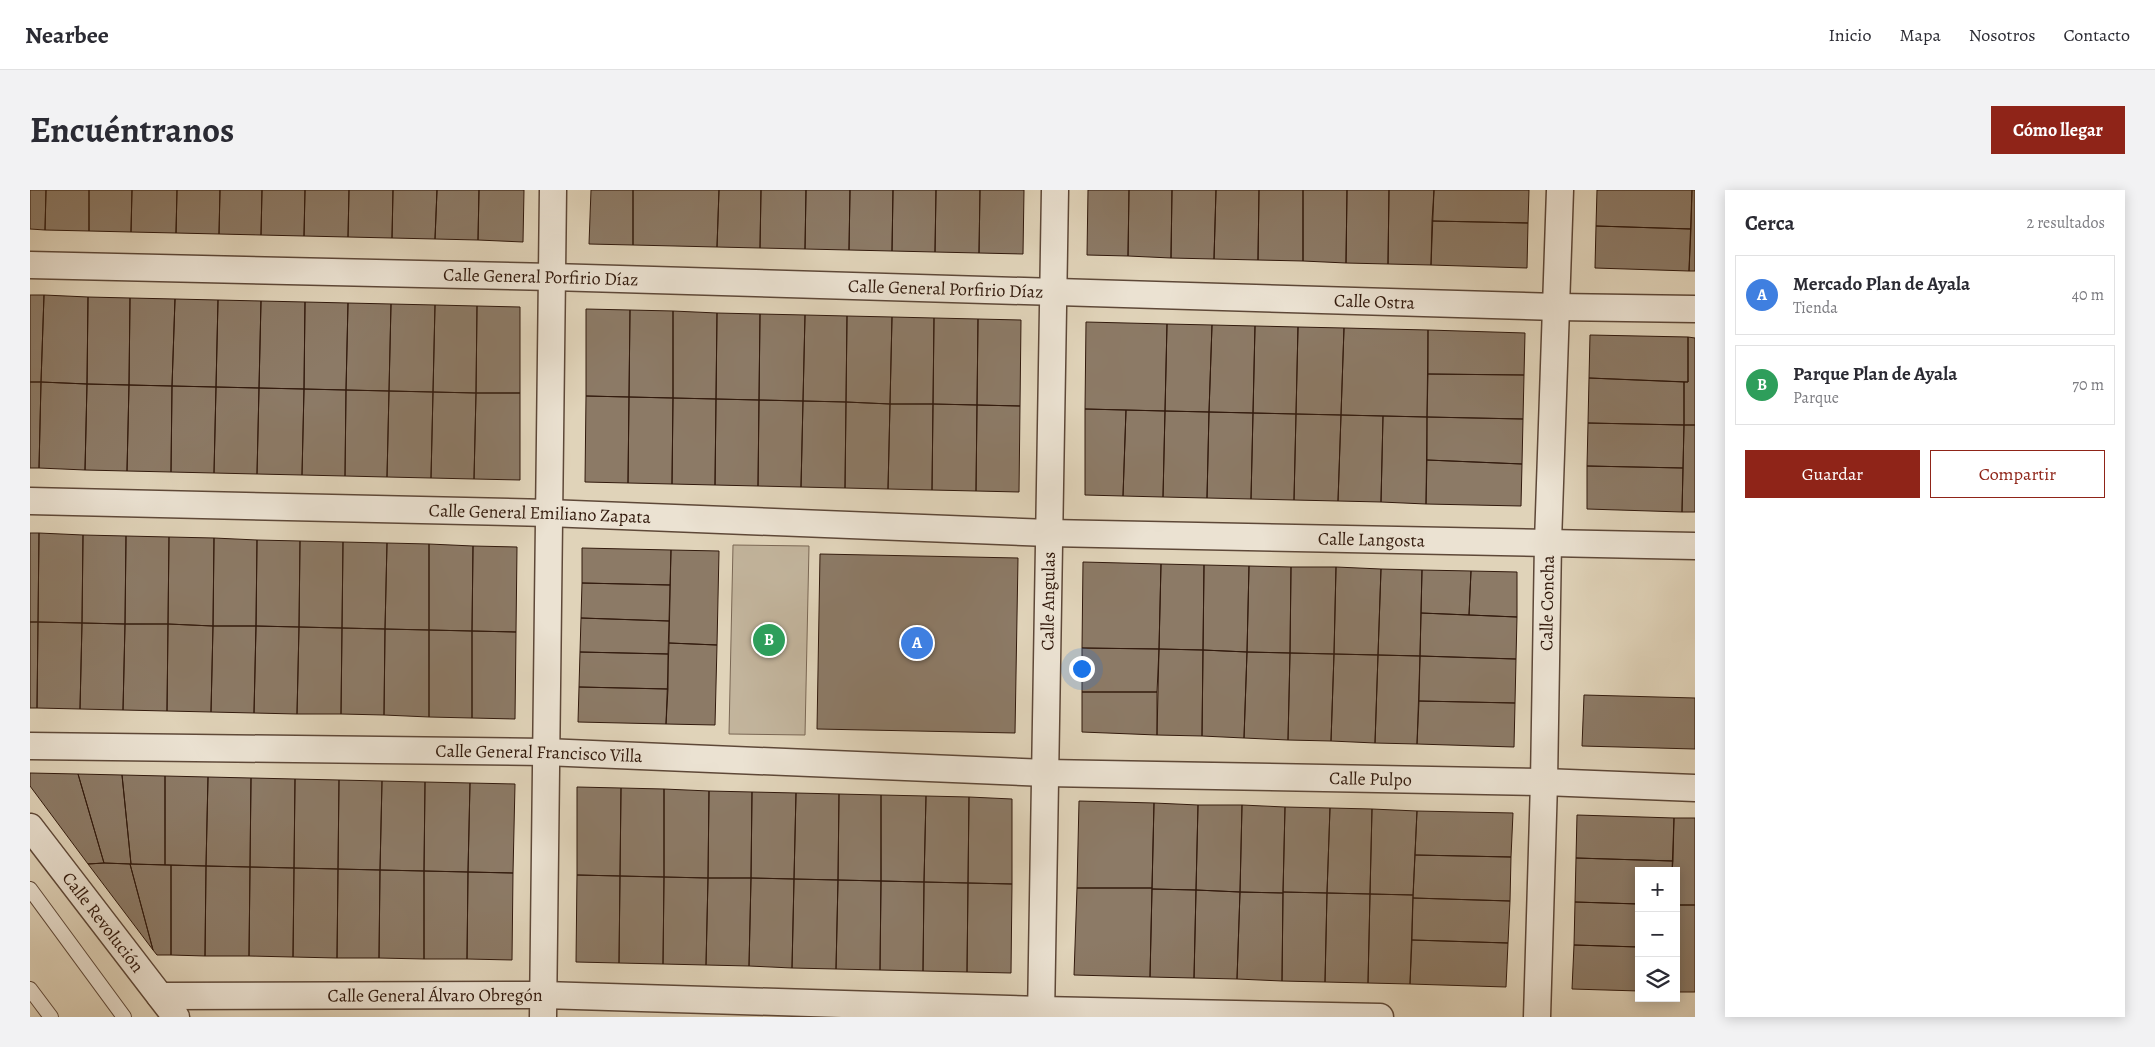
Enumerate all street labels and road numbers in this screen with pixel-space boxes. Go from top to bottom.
street label: Calle General Porfirio Díaz [443,263,639,292]
street label: Calle General Porfirio Díaz [848,274,1044,304]
street label: Calle Ostra [1334,288,1416,315]
street label: Calle General Emiliano Zapata [428,498,652,529]
street label: Calle Langosta [1318,526,1426,553]
street label: Calle Angulas [1035,551,1061,651]
street label: Calle Concha [1534,555,1560,651]
street label: Calle General Francisco Villa [435,739,644,768]
street label: Calle Pulpo [1329,766,1412,792]
street label: Calle Revolución [57,867,150,978]
street label: Calle General Álvaro Obregón [327,983,543,1008]

